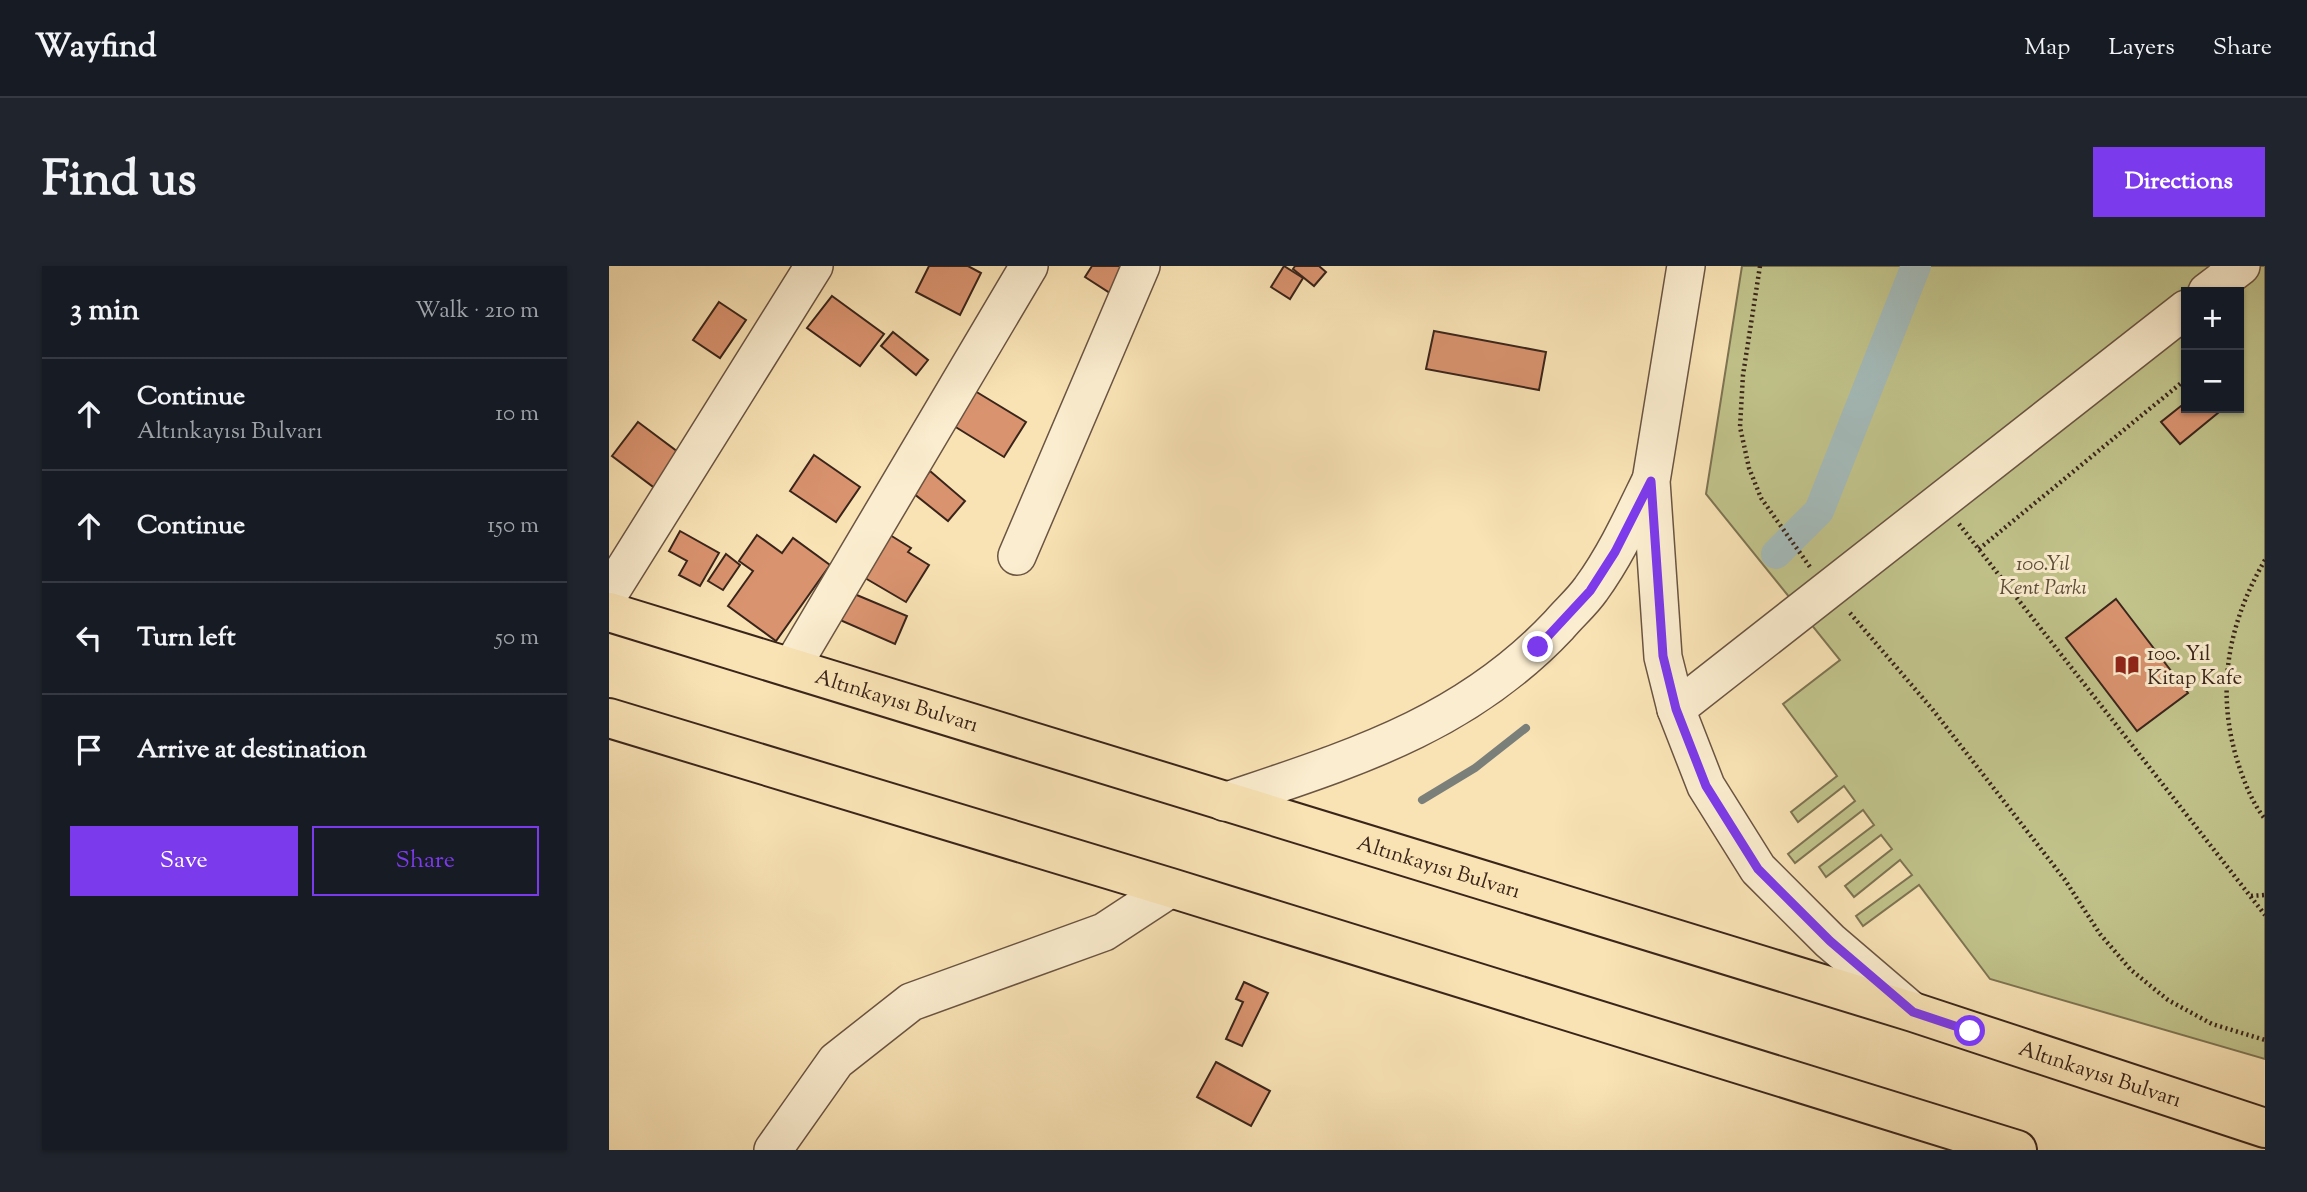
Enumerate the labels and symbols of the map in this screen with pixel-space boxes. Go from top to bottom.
park label: 100.Yıl Kent Parkı [1999,550,2087,604]
route end [1522,631,1553,662]
place label: 100. Yıl Kitap Kafe [2147,640,2242,694]
library icon: 100. Yıl Kitap Kafe [2113,651,2141,679]
street label: Altınkayısı Bulvarı [811,663,982,741]
street label: Altınkayısı Bulvarı [1353,829,1524,908]
route start [1954,1015,1985,1046]
street label: Altınkayısı Bulvarı [2014,1035,2185,1116]

